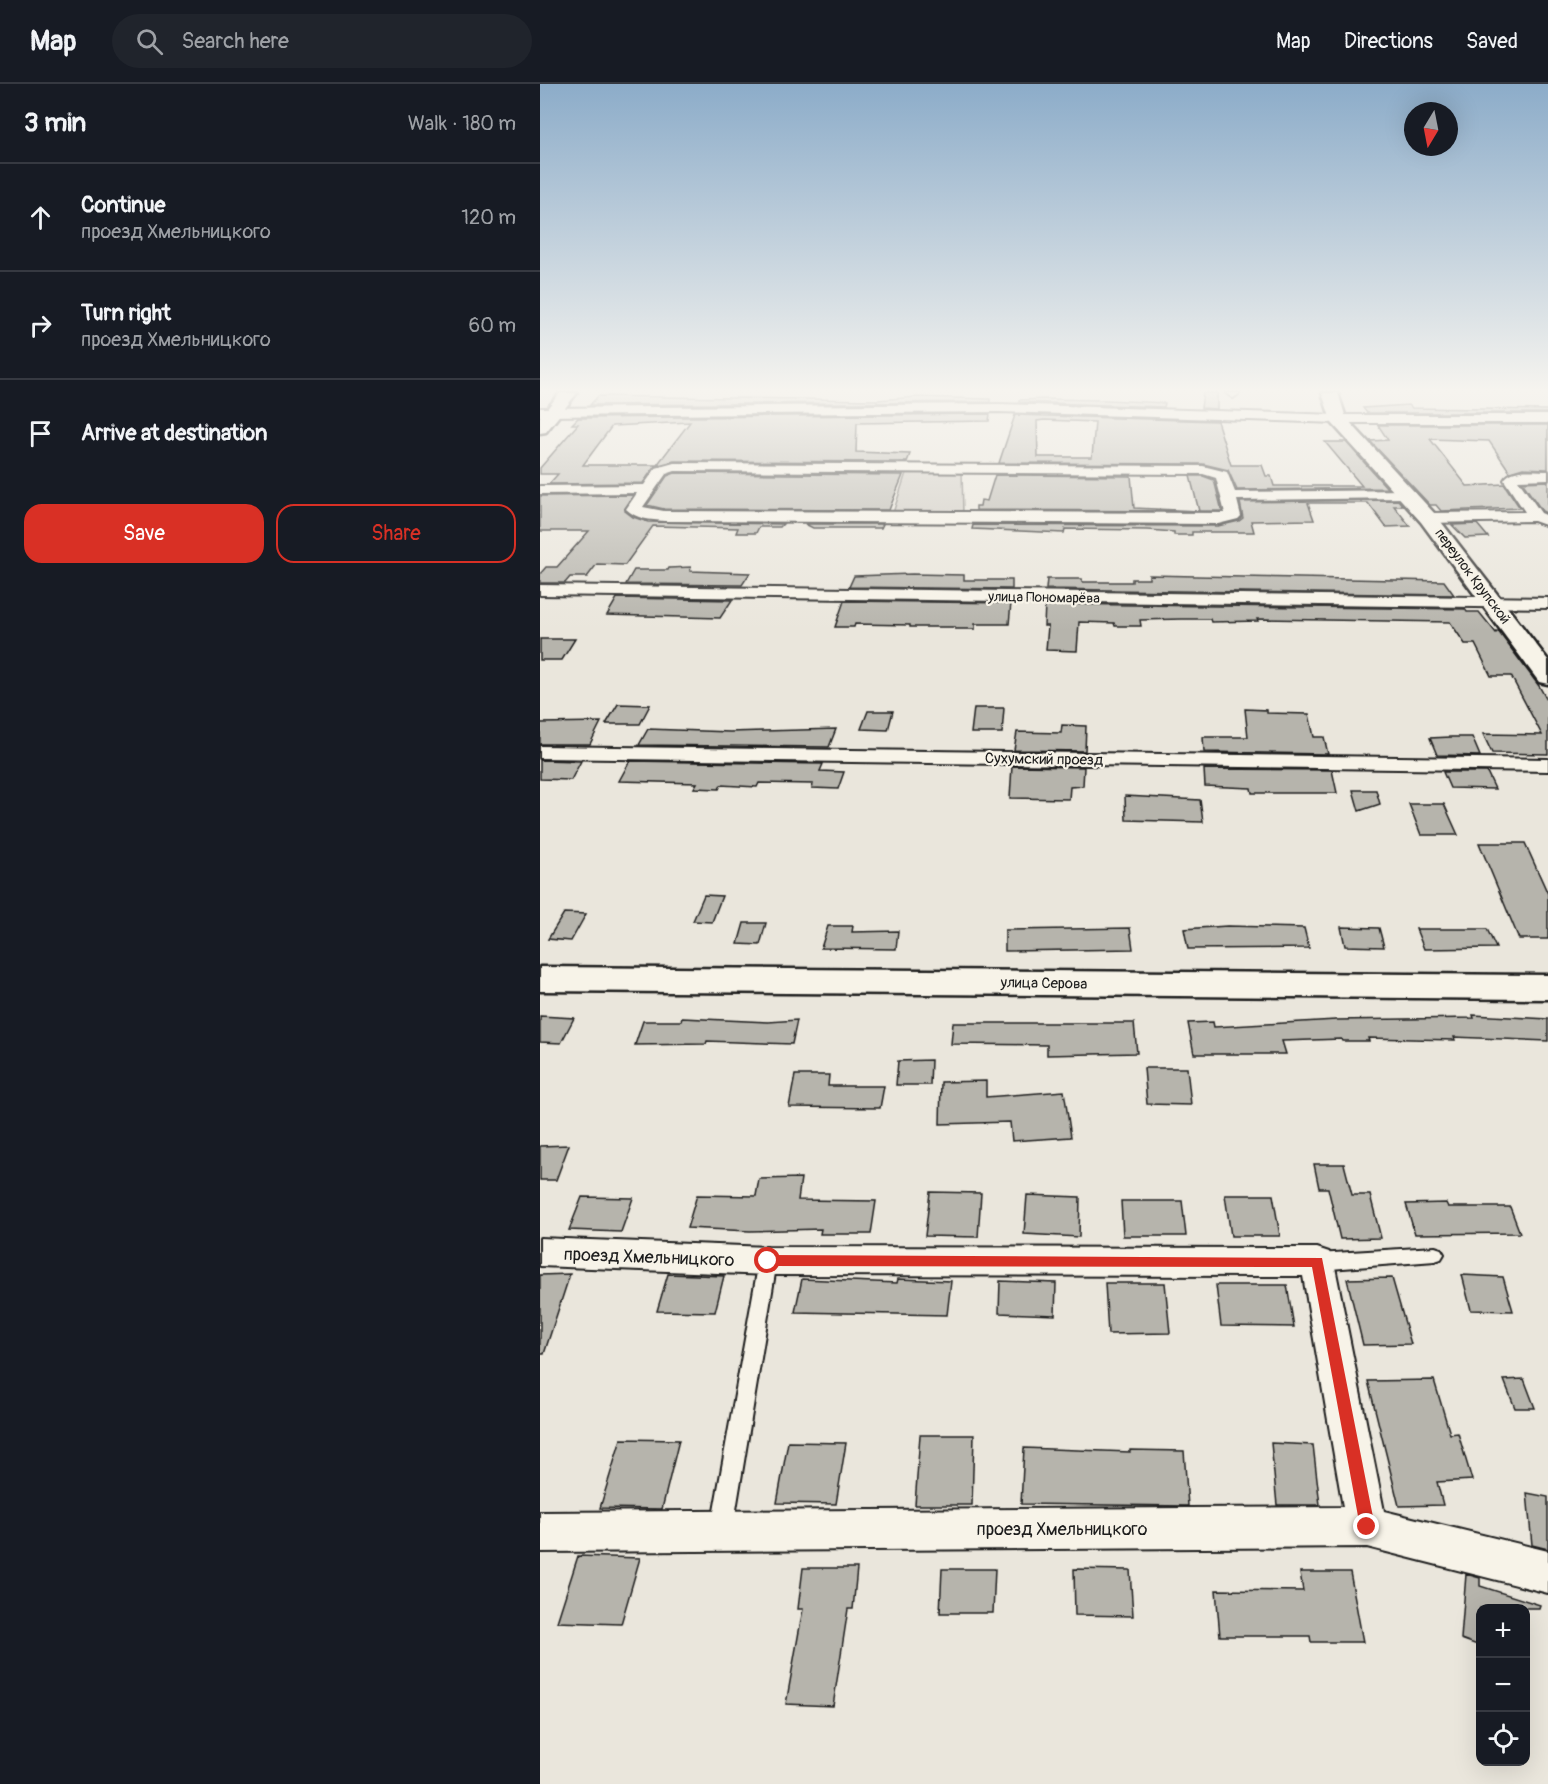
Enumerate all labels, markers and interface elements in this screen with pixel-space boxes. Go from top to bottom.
search box [112,14,532,68]
text: Map [30,24,76,59]
icon: search [133,25,166,58]
text: Search here [181,27,289,55]
text: Map [1276,28,1311,55]
text: Directions [1344,28,1433,55]
text: Saved [1466,28,1518,55]
north arrow [1404,102,1458,156]
text: 3 min [24,107,86,139]
text: Walk · 180 m [408,111,516,136]
text: Continue [81,191,165,219]
icon: ahead [24,201,57,234]
text: 120 m [461,205,516,230]
text: проезд Хмельницкого [81,219,271,244]
text: Turn right [81,299,171,327]
icon: right [24,309,57,342]
text: 60 m [469,313,516,338]
text: проезд Хмельницкого [81,327,271,352]
icon: arrive [24,417,57,450]
text: Arrive at destination [81,419,267,447]
button: Save [24,504,264,563]
button: Share [276,504,516,563]
street label: переулок Крупской [1431,525,1514,627]
street label: улица Пономарёва [987,588,1100,607]
street label: Сухумский проезд [985,749,1103,770]
street label: улица Серова [999,973,1088,994]
street label: проезд Хмельницкого [563,1243,735,1272]
route start [754,1247,780,1273]
route end [1353,1513,1379,1539]
street label: проезд Хмельницкого [977,1518,1148,1541]
map controls [1476,1604,1530,1766]
button: + [1476,1604,1530,1658]
button: − [1476,1658,1530,1712]
button: locate [1476,1712,1530,1766]

